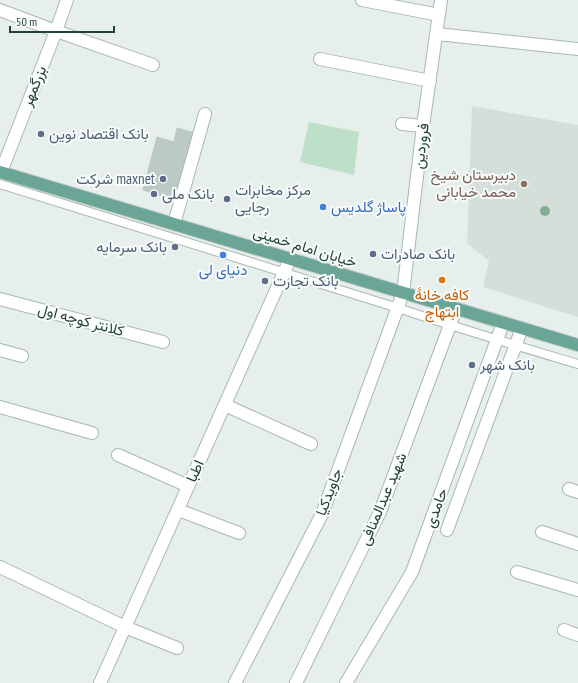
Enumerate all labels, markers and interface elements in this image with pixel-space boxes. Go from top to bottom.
scale bar [10,8,114,34]
text: 50 m [16,14,37,29]
street label: بزرگمهر [16,63,50,110]
street label: فروردین [408,122,434,170]
place label: بانک اقتصاد نوین [49,124,149,144]
marker: بانک اقتصاد نوین [36,129,46,139]
place label: دبیرستان شیخ محمد خیابانی [431,165,516,202]
place label: شرکت maxnet [76,169,155,188]
marker: شرکت maxnet [158,174,168,184]
marker: دبیرستان شیخ محمد خیابانی [519,179,529,189]
place label: مرکز مخابرات رجایی [235,180,311,217]
place label: بانک ملی [162,184,214,204]
marker: بانک ملی [149,189,159,199]
marker: مرکز مخابرات رجایی [222,194,232,204]
place label: پاساژ گلدیس [331,197,406,217]
marker: پاساژ گلدیس [318,202,328,212]
street label: خیابان امام خمینی [251,222,359,272]
place label: بانک سرمایه [96,237,167,256]
marker: بانک سرمایه [170,242,180,252]
place label: بانک صادرات [381,244,455,263]
marker: بانک صادرات [368,249,378,259]
marker: دنیای لی [218,250,228,260]
place label: دنیای لی [199,260,247,280]
place label: بانک تجارت [273,271,339,290]
marker: کافه خانهٔ ابتهاج [437,275,447,285]
marker: بانک تجارت [260,276,270,286]
place label: کافه خانهٔ ابتهاج [415,285,470,323]
street label: کلانتر کوچه اول [36,299,127,341]
place label: بانک شهر [479,355,535,374]
marker: بانک شهر [467,360,477,370]
street label: شهید عبدالمنافی [354,449,412,548]
street label: اطبا [181,457,208,485]
street label: جاویدکیا [311,465,346,518]
street label: حامدی [420,486,452,530]

